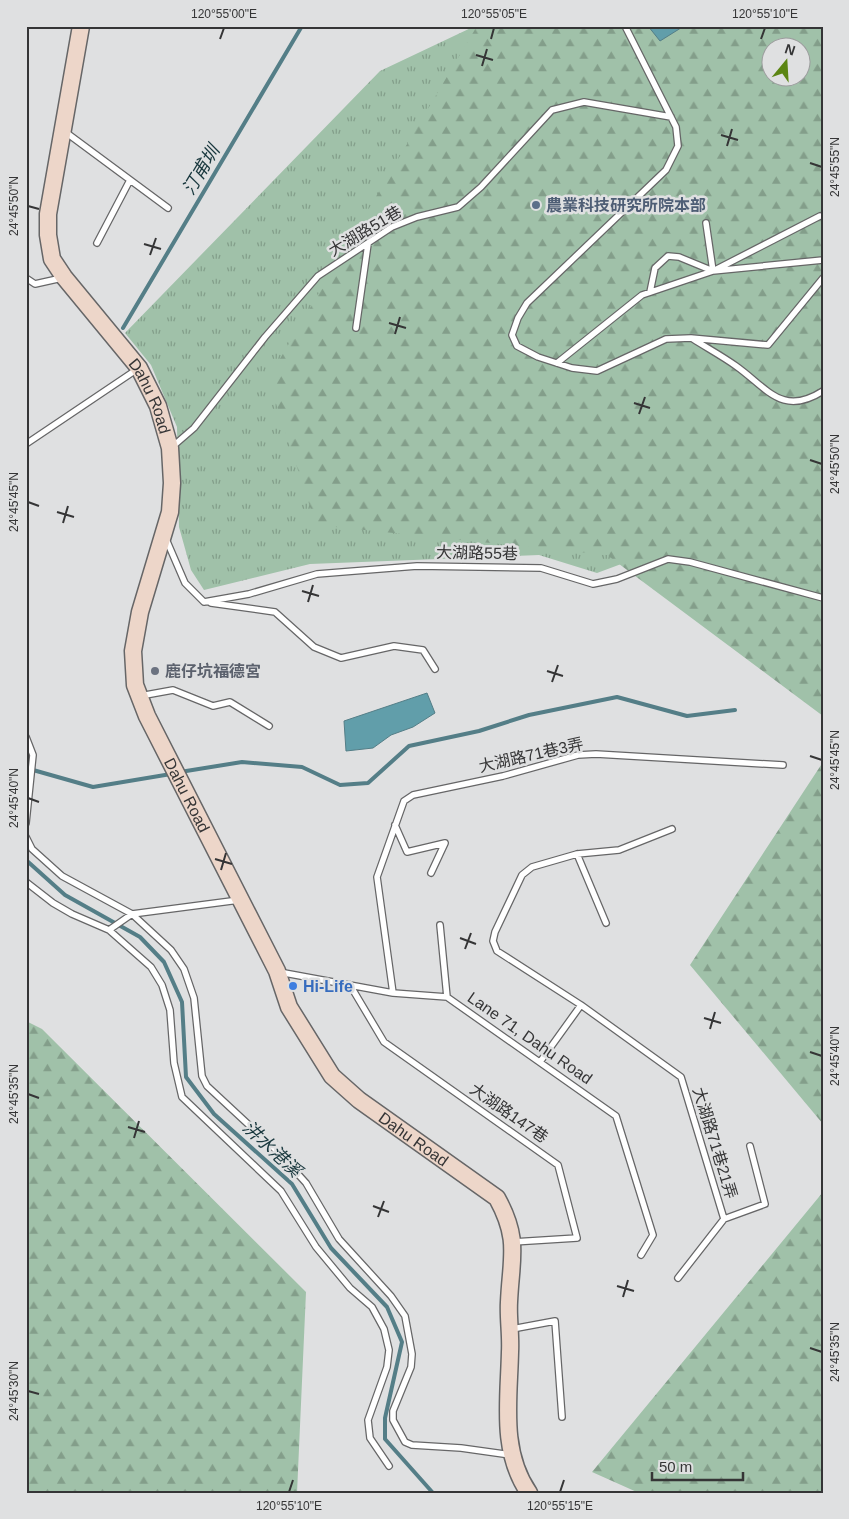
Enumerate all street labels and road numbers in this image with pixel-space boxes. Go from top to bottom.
street label: 大湖路51巷 [326,203,404,259]
street label: Dahu Road [126,355,174,436]
street label: 大湖路55巷 [436,544,518,562]
street label: 大湖路71巷3弄 [477,735,585,775]
street label: Dahu Road [161,755,213,835]
street label: Lane 71, Dahu Road [465,989,595,1087]
street label: 大湖路147巷 [467,1080,551,1146]
street label: 大湖路71巷21弄 [690,1085,740,1201]
street label: Dahu Road [376,1108,452,1169]

